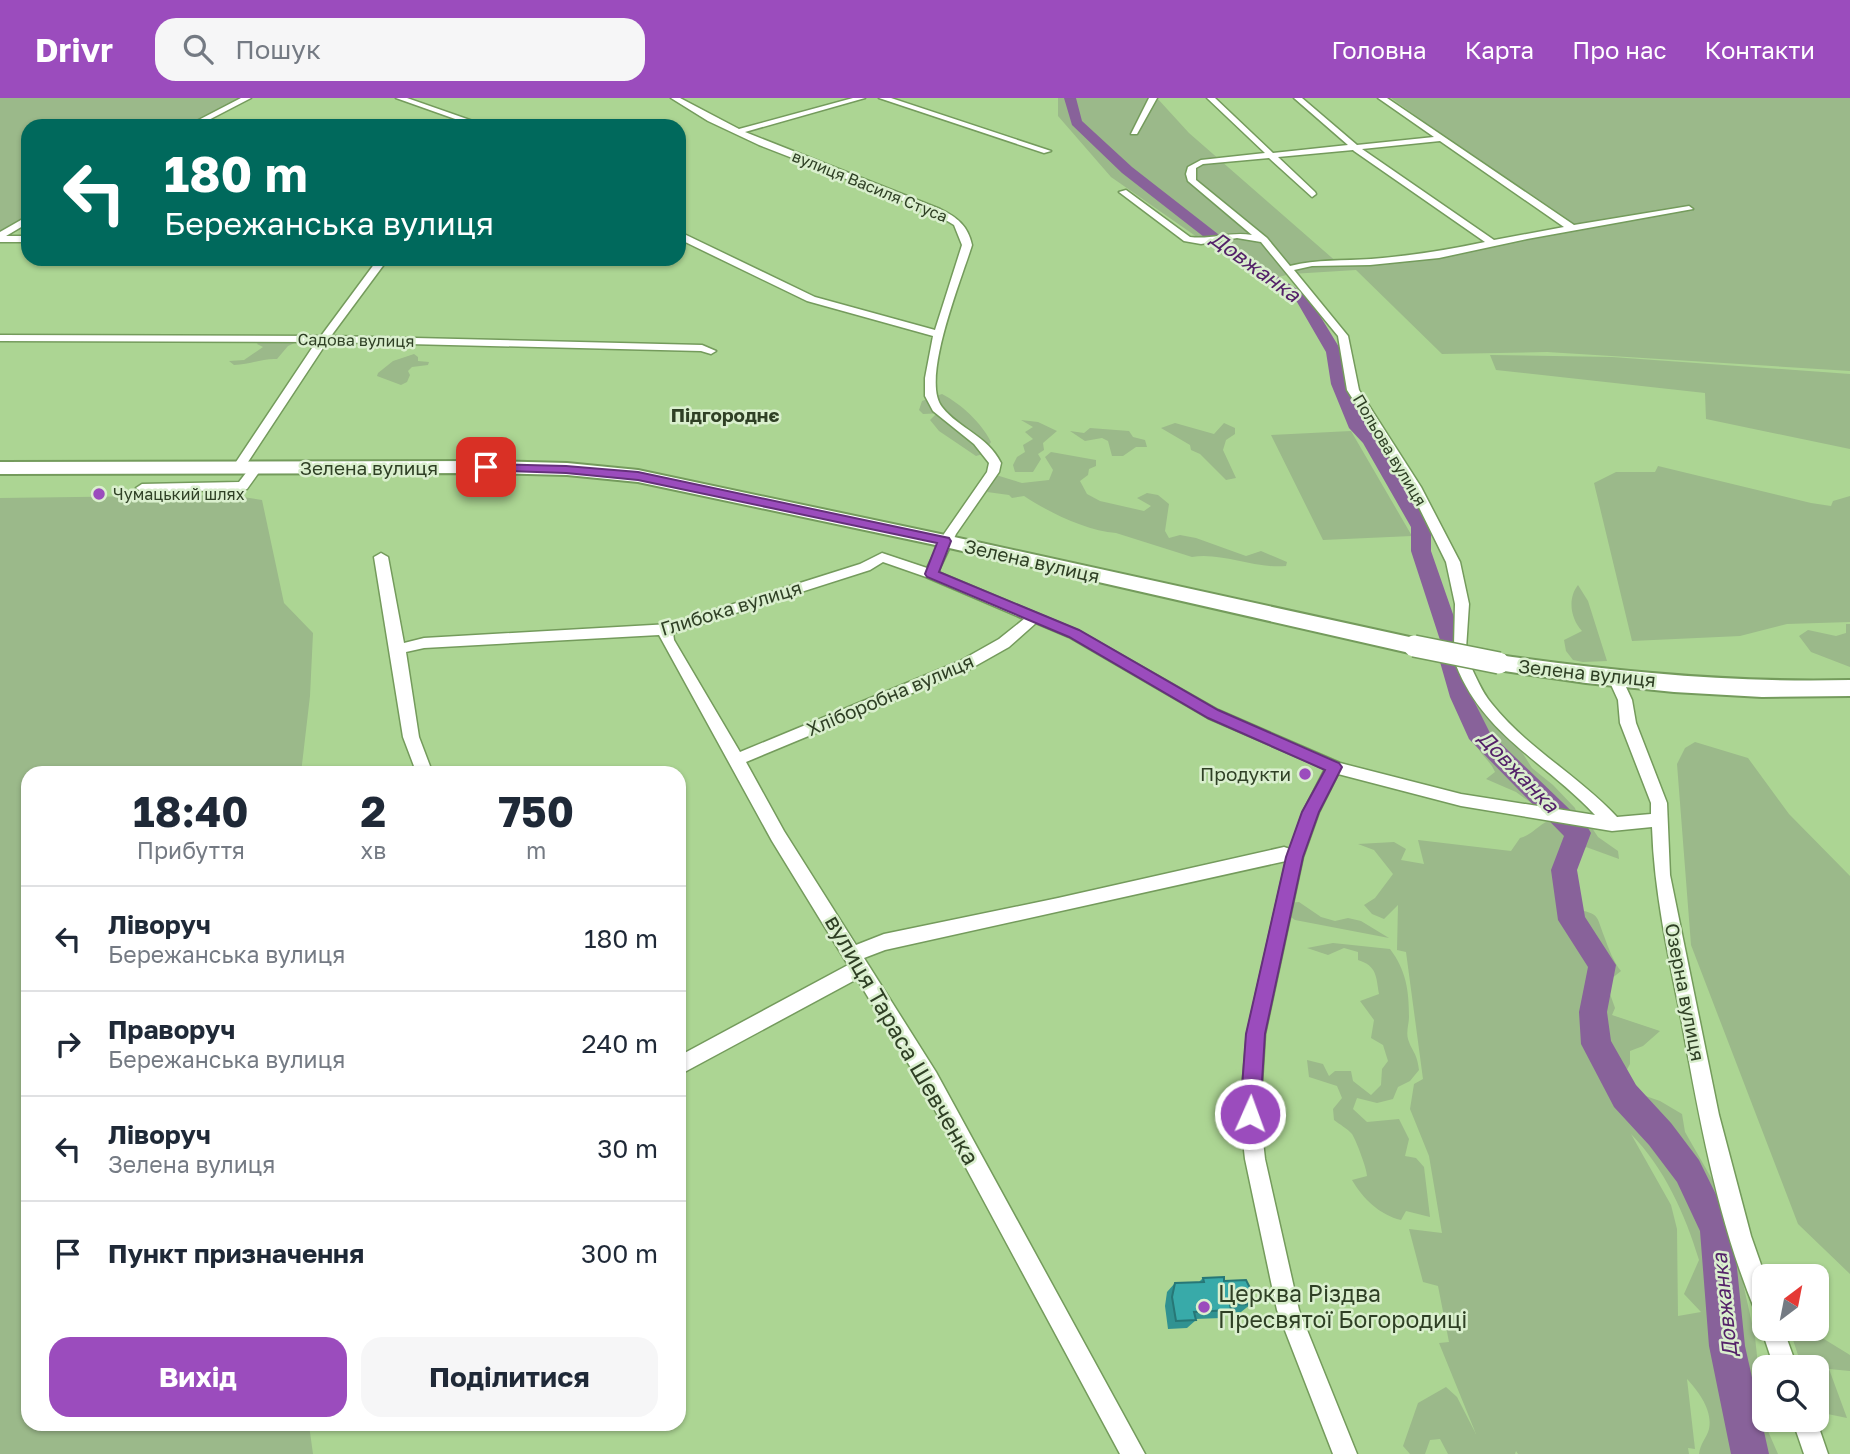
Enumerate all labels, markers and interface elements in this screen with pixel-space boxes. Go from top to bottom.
search box [155,18,645,81]
text: Drivr [35,30,113,69]
icon: search [179,30,217,68]
text: Пошук [235,34,321,65]
text: Головна [1331,35,1427,64]
text: Карта [1465,35,1534,64]
text: Про нас [1572,35,1667,64]
text: Контакти [1705,35,1815,64]
text: 180 m [164,144,308,203]
street label: вулиця Василя Стуса [789,146,951,226]
icon: left [49,147,140,238]
text: Бережанська вулиця [164,204,494,242]
water label: Довжанка [1205,224,1306,308]
street label: Садова вулиця [297,329,415,351]
street label: Польова вулиця [1349,391,1431,509]
district label: Підгороднє [671,403,779,426]
pin [456,437,516,497]
icon: arrive [467,448,505,486]
street label: Зелена вулиця [300,456,438,479]
place label: Чумацький шлях [113,484,245,504]
marker: Чумацький шлях [91,486,107,502]
street label: Зелена вулиця [962,534,1102,587]
street label: Глибока вулиця [658,575,804,640]
street label: Хліборобна вулиця [803,649,977,740]
street label: Зелена вулиця [1517,654,1657,691]
water label: Довжанка [1472,724,1565,819]
place label: Продукти [1200,762,1291,785]
marker: Продукти [1297,766,1313,782]
text: 18:40 [133,786,249,836]
text: 2 [361,786,386,836]
text: 750 [498,786,574,836]
text: Прибуття [137,836,245,864]
text: хв [361,836,386,864]
text: m [526,836,546,864]
text: Ліворуч [108,909,211,940]
street label: вулиця Тараса Шевченка [820,909,986,1170]
icon: left [49,920,87,958]
street label: Озерна вулиця [1661,921,1710,1063]
text: 180 m [584,923,658,954]
text: Бережанська вулиця [108,940,345,968]
text: Праворуч [108,1014,236,1045]
icon: right [49,1025,87,1063]
text: 240 m [581,1028,658,1059]
text: Бережанська вулиця [108,1045,345,1073]
position arrow [1213,1077,1287,1151]
text: Ліворуч [108,1119,211,1150]
icon: left [49,1130,87,1168]
text: 30 m [597,1133,658,1164]
text: Зелена вулиця [108,1150,275,1178]
icon: arrive [49,1235,87,1273]
text: Пункт призначення [108,1238,364,1269]
text: 300 m [581,1238,658,1269]
water label: Довжанка [1706,1251,1742,1359]
north arrow [1752,1264,1829,1340]
map controls [1752,1264,1829,1432]
place label: Церква Різдва Пресвятої Богородиці [1218,1279,1467,1333]
marker: Церква Різдва Пресвятої Богородиці [1196,1299,1212,1315]
button: Вихід [49,1337,347,1417]
button: Поділитися [361,1337,658,1417]
button: search [1752,1355,1829,1432]

